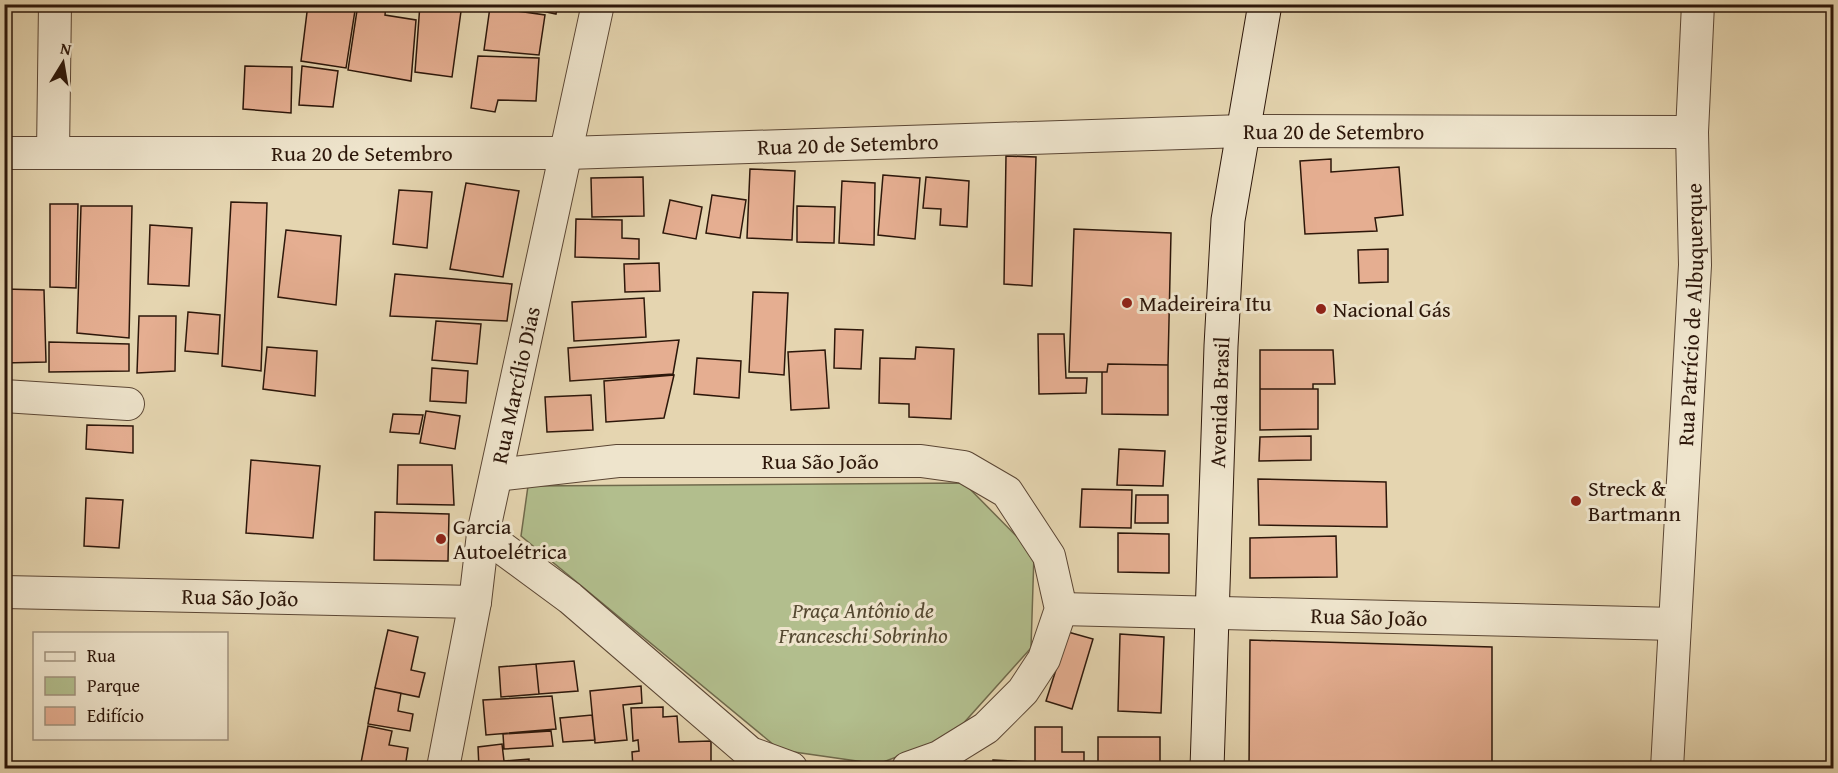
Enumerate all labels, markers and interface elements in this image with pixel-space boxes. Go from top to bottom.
north arrow [33,33,93,93]
text: N [58,35,74,61]
street label: Rua 20 de Setembro [1243,115,1424,147]
street label: Rua 20 de Setembro [757,125,939,163]
street label: Rua 20 de Setembro [271,137,453,169]
street label: Rua Patrício de Albuquerque [1669,183,1711,447]
place label: Madeireira Itu [1139,287,1272,319]
place label: Nacional Gás [1333,293,1451,325]
marker: Madeireira Itu [1120,296,1134,310]
marker: Nacional Gás [1314,302,1328,316]
street label: Rua Marcílio Dias [483,303,548,467]
street label: Avenida Brasil [1201,336,1238,468]
street label: Rua São João [762,445,879,477]
place label: Streck & Bartmann [1588,472,1681,529]
marker: Streck & Bartmann [1569,494,1583,508]
place label: Garcia Autoelétrica [453,510,568,567]
marker: Garcia Autoelétrica [434,532,448,546]
street label: Rua São João [181,580,299,614]
park label: Praça Antônio de Franceschi Sobrinho [777,594,948,651]
street label: Rua São João [1310,599,1428,634]
legend [33,632,228,740]
text: Rua [87,642,116,669]
text: Parque [87,672,140,699]
text: Edifício [87,702,144,729]

